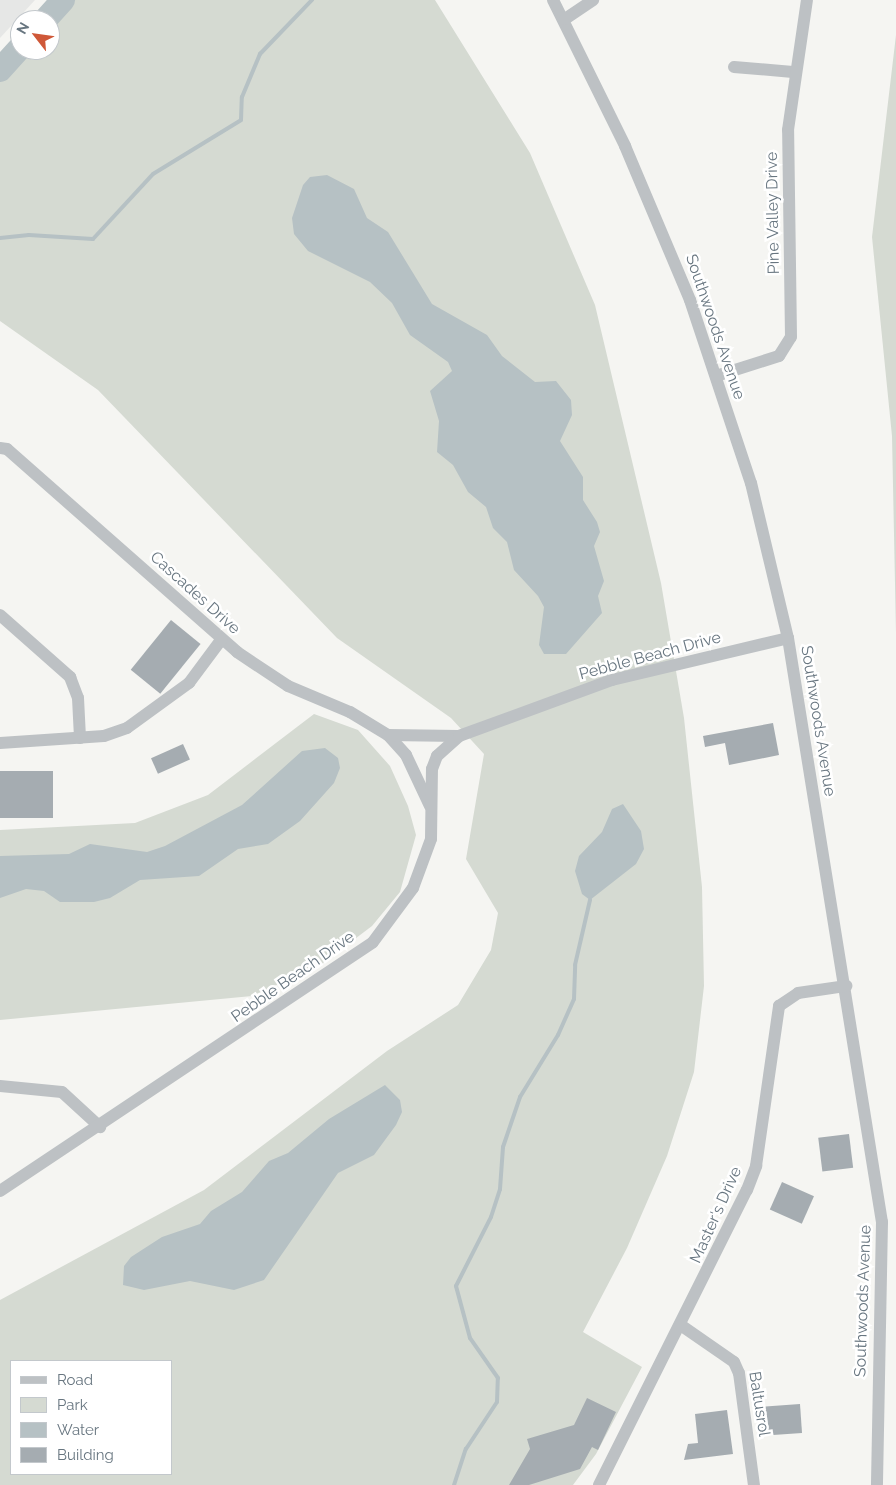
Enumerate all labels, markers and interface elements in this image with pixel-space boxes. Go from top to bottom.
north arrow [10,10,60,60]
text: N [13,19,32,37]
street label: Pine Valley Drive [762,151,784,275]
street label: Southwoods Avenue [681,252,749,402]
street label: Cascades Drive [146,548,244,638]
street label: Pebble Beach Drive [577,628,723,684]
street label: Southwoods Avenue [797,644,839,798]
street label: Pebble Beach Drive [228,927,358,1027]
street label: Master's Drive [686,1164,746,1266]
street label: Southwoods Avenue [851,1224,875,1378]
legend [10,1360,172,1475]
street label: Baltusrol [744,1370,774,1438]
text: Road [57,1371,93,1389]
text: Park [57,1396,88,1414]
text: Water [57,1421,99,1439]
text: Building [57,1446,114,1464]

